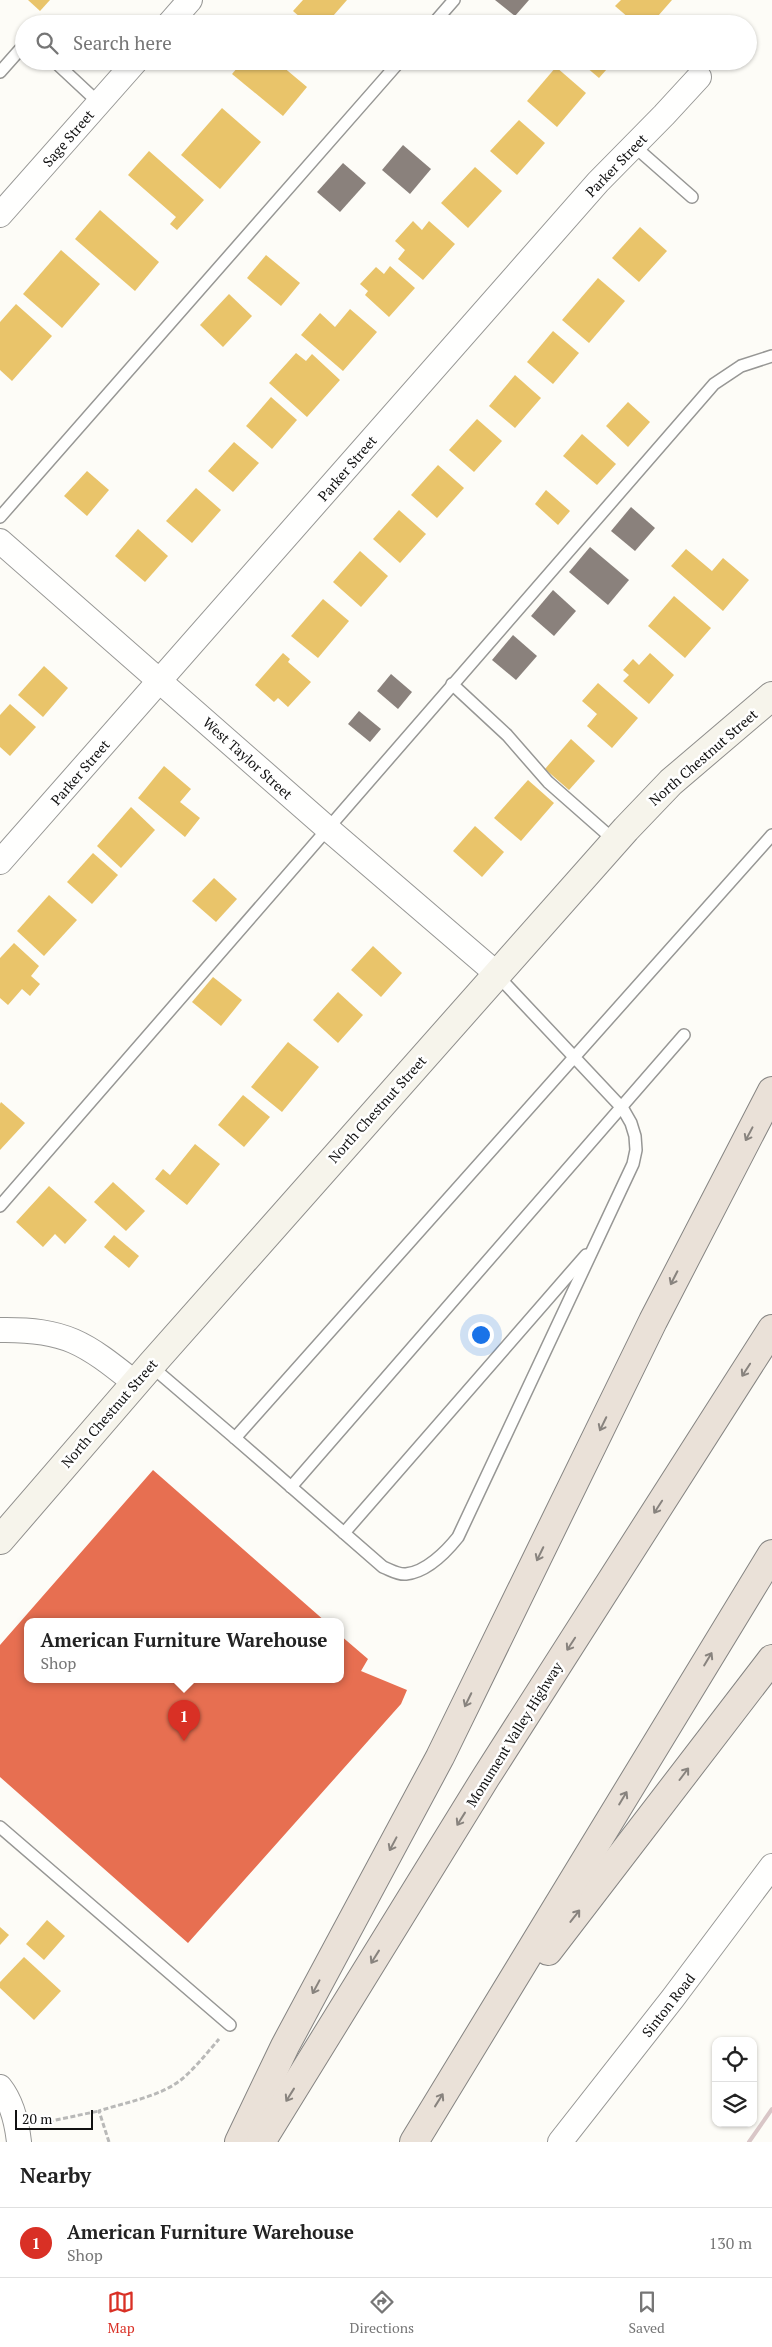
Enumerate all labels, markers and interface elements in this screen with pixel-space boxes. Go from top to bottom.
search box [15,15,757,70]
icon: search [33,29,61,57]
text: Search here [73,30,172,55]
street label: Sage Street [38,105,99,171]
street label: Parker Street [581,129,652,201]
street label: Parker Street [313,431,381,505]
street label: North Chestnut Street [645,704,762,809]
street label: West Taylor Street [199,713,297,804]
street label: Parker Street [46,735,114,809]
street label: North Chestnut Street [324,1051,431,1167]
one-way arrow [744,1126,754,1141]
one-way arrow [669,1270,678,1285]
your location [468,1322,494,1348]
street label: North Chestnut Street [57,1354,162,1471]
one-way arrow [741,1363,751,1377]
one-way arrow [598,1416,608,1431]
one-way arrow [653,1500,664,1514]
one-way arrow [535,1546,544,1561]
popup [24,1618,344,1683]
text: American Furniture Warehouse [41,1627,327,1652]
one-way arrow [566,1637,576,1651]
text: Shop [41,1652,76,1674]
one-way arrow [703,1653,713,1667]
street label: Monument Valley Highway [462,1657,567,1810]
one-way arrow [463,1692,473,1707]
pin: 1 [168,1700,200,1741]
one-way arrow [679,1767,689,1781]
one-way arrow [618,1791,629,1805]
one-way arrow [455,1811,465,1825]
one-way arrow [388,1836,398,1851]
one-way arrow [570,1910,581,1923]
one-way arrow [370,1950,381,1964]
street label: Sinton Road [637,1969,699,2041]
one-way arrow [311,1979,321,1994]
map controls [712,2037,757,2127]
button: locate [712,2037,757,2082]
button: layers [712,2082,757,2127]
one-way arrow [285,2088,295,2102]
one-way arrow [434,2094,444,2108]
scale bar [15,2107,92,2130]
text: 20 m [22,2109,52,2128]
text: Nearby [20,2161,91,2189]
text: American Furniture Warehouse [67,2219,354,2244]
text: 1 [31,2232,41,2254]
text: 130 m [709,2232,752,2254]
text: Shop [67,2244,103,2266]
tab: Map [107,2288,135,2337]
tab: Directions [350,2288,414,2337]
tab: Saved [629,2288,665,2337]

